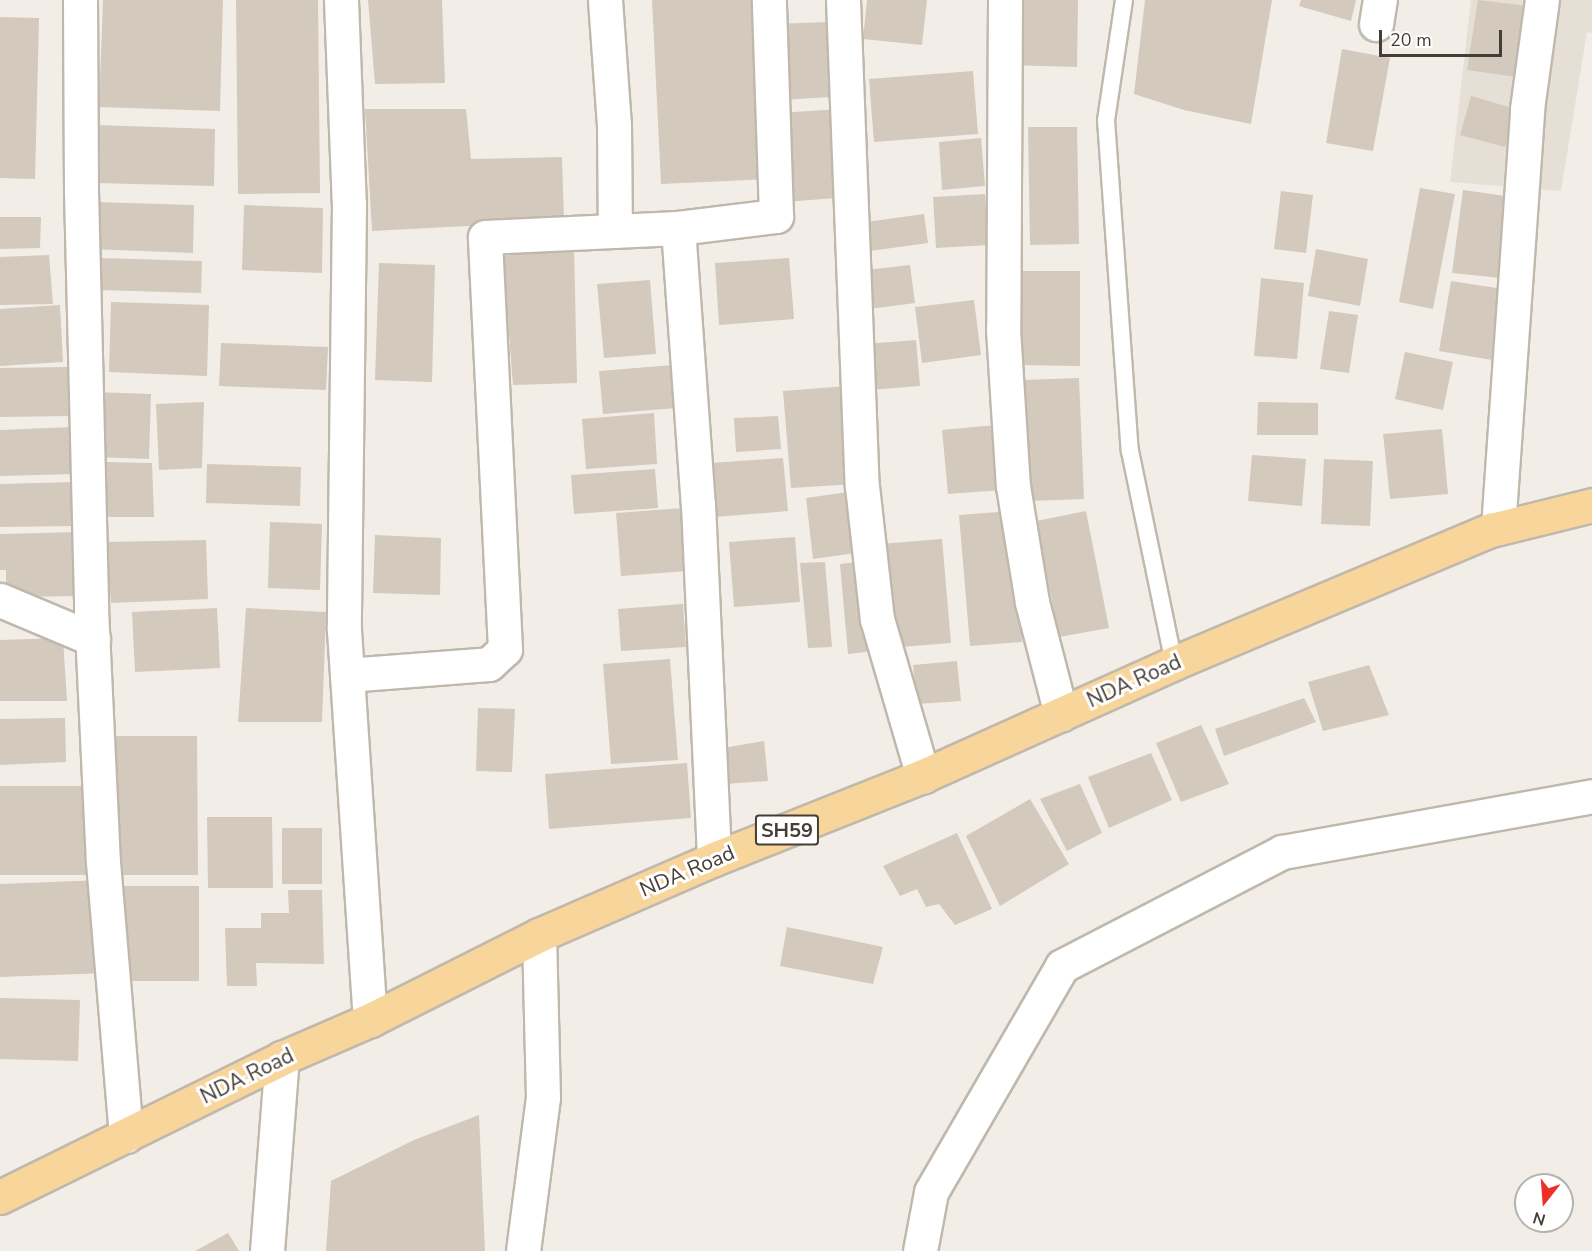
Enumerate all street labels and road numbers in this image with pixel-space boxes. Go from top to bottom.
street label: NDA Road [1083,649,1185,713]
road number: SH59 [754,813,820,847]
street label: NDA Road [636,840,738,902]
street label: NDA Road [196,1043,298,1109]

